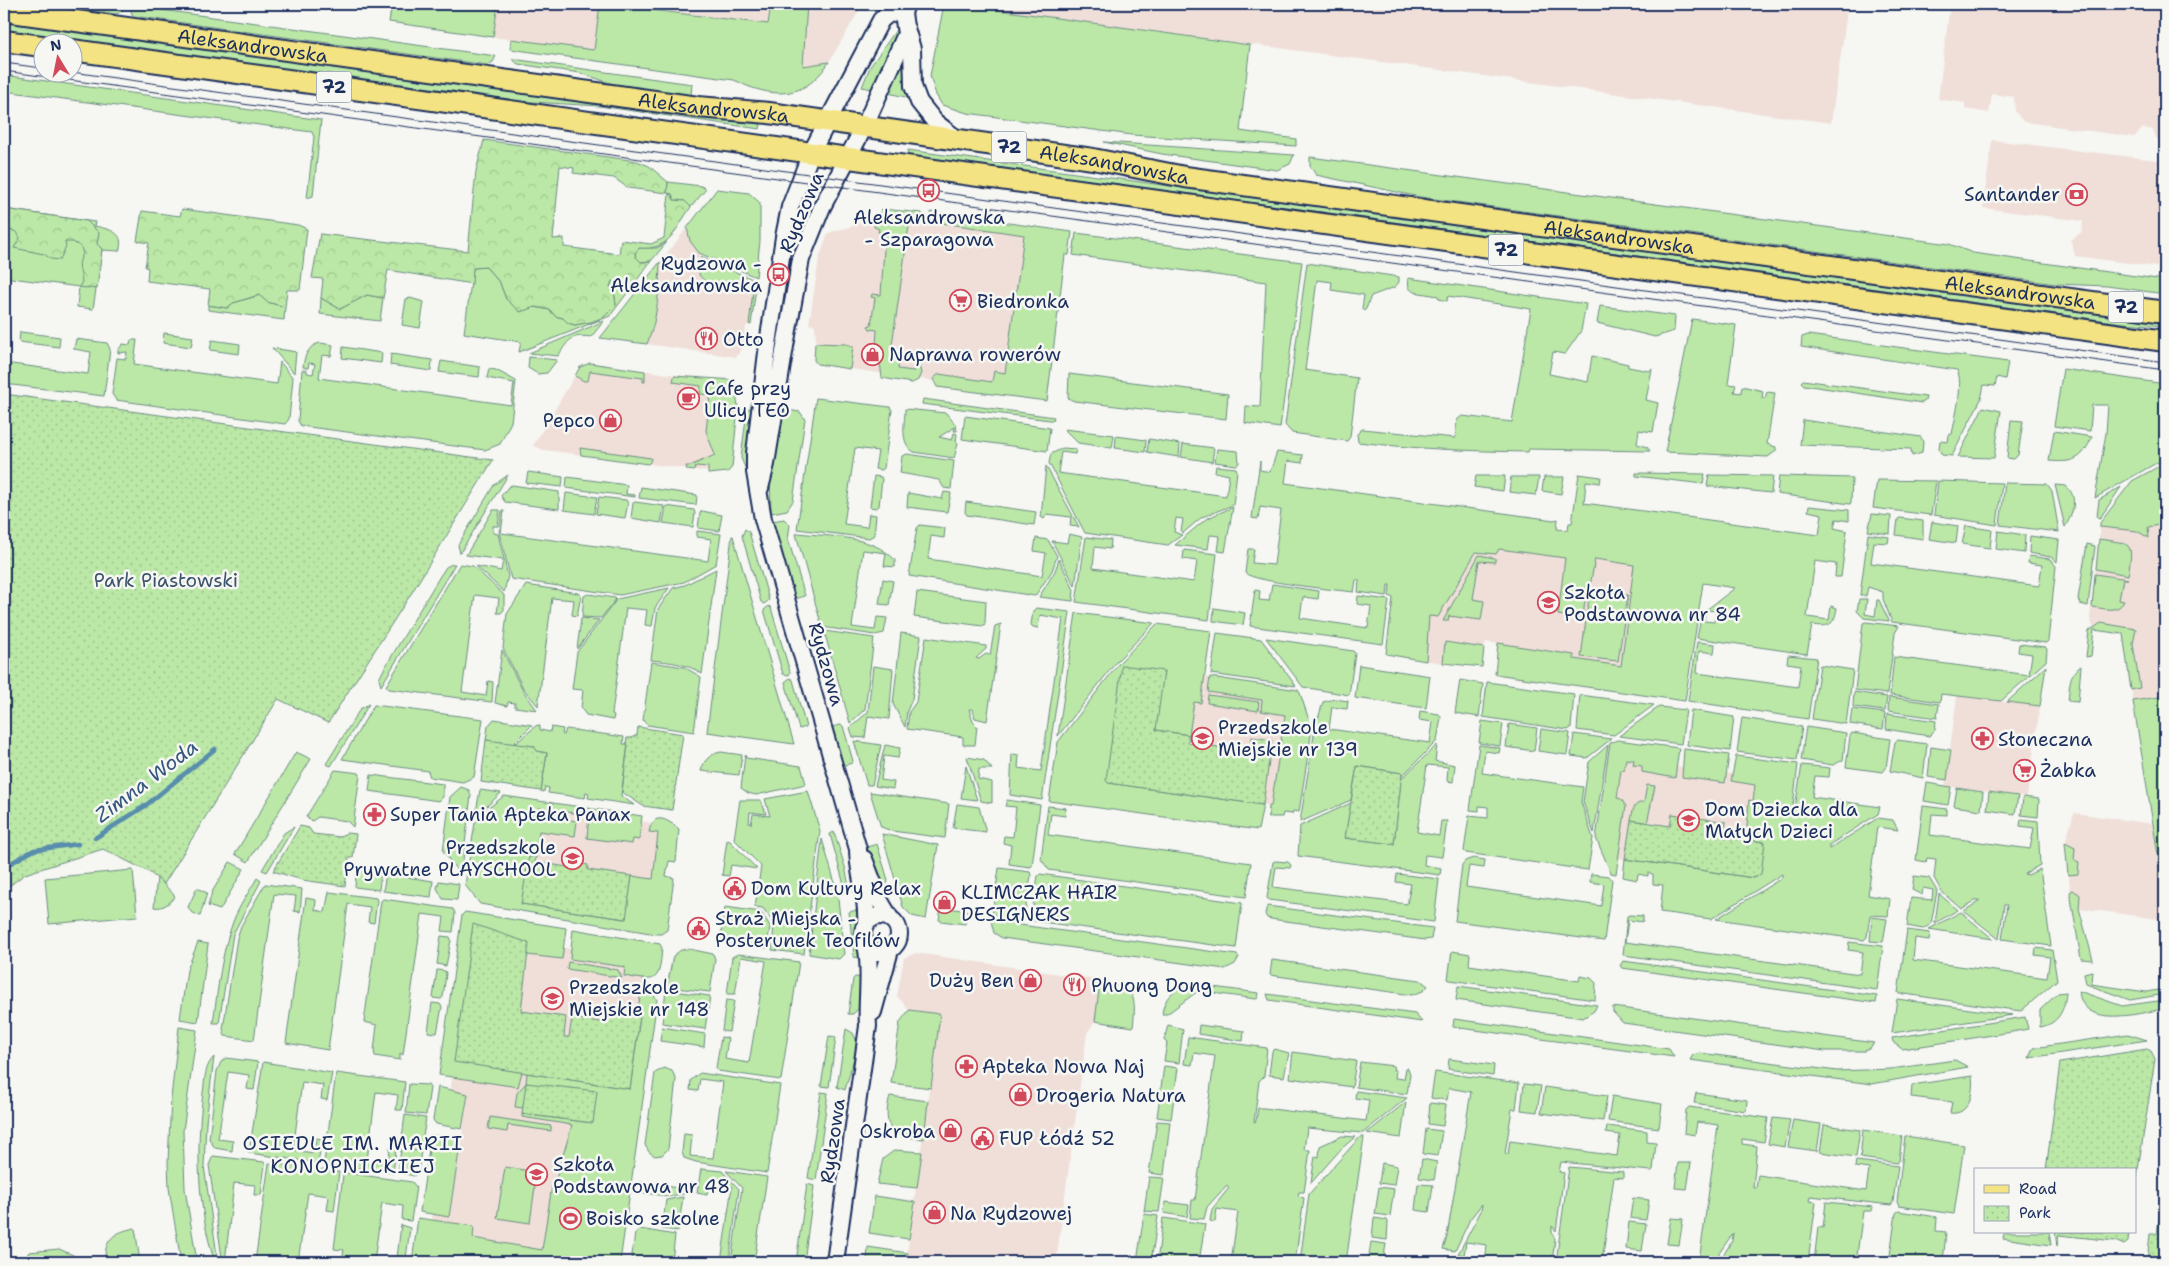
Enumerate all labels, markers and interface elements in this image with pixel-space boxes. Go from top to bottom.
street label: Aleksandrowska [176,23,330,69]
north arrow [32,32,82,82]
text: N [49,35,63,55]
road number: 72 [316,72,352,102]
street label: Aleksandrowska [636,87,791,129]
road number: 72 [992,132,1026,162]
street label: Aleksandrowska [1038,140,1191,191]
street label: Rydzowa [773,168,830,256]
bus stop icon: Aleksandrowska - Szparagowa [917,179,941,203]
place label: Santander [1964,182,2060,207]
bank icon: Santander [2064,182,2088,206]
place label: Aleksandrowska - Szparagowa [853,205,1005,252]
street label: Aleksandrowska [1542,215,1696,260]
road number: 72 [1488,234,1524,266]
place label: Rydzowa - Aleksandrowska [610,251,762,298]
bus stop icon: Rydzowa - Aleksandrowska [766,262,790,286]
street label: Aleksandrowska [1943,270,2097,315]
supermarket icon: Biedronka [949,289,973,313]
place label: Biedronka [977,289,1069,314]
road number: 72 [2108,292,2144,322]
restaurant icon: Otto [695,327,719,351]
place label: Otto [723,327,764,352]
shop icon: Naprawa rowerów [861,342,885,366]
place label: Naprawa rowerów [889,342,1061,367]
place label: Cafe przy Ulicy TEO [704,376,791,423]
cafe icon: Cafe przy Ulicy TEO [676,387,700,411]
place label: Pepco [543,408,595,433]
shop icon: Pepco [599,408,623,432]
park label: Park Piastowski [94,568,238,593]
place label: Szkoła Podstawowa nr 84 [1564,580,1741,627]
school or university icon: Szkoła Podstawowa nr 84 [1536,591,1560,615]
street label: Rydzowa [803,620,850,709]
place label: Przedszkole Miejskie nr 139 [1218,715,1358,762]
school or university icon: Przedszkole Miejskie nr 139 [1190,726,1214,750]
pharmacy icon: Słoneczna [1970,727,1994,751]
place label: Słoneczna [1998,727,2092,752]
water label: Zimna Woda [89,734,203,828]
supermarket icon: Żabka [2012,758,2036,782]
place label: Żabka [2040,758,2096,783]
place label: Dom Dziecka dla Małych Dzieci [1705,797,1858,844]
pharmacy icon: Super Tania Apteka Panax [362,802,386,826]
place label: Super Tania Apteka Panax [390,802,630,827]
school or university icon: Dom Dziecka dla Małych Dzieci [1677,808,1701,832]
place label: Przedszkole Prywatne PLAYSCHOOL [344,835,556,882]
school or university icon: Przedszkole Prywatne PLAYSCHOOL [560,846,584,870]
public building icon: Dom Kultury Relax [723,876,747,900]
place label: Dom Kultury Relax [751,876,921,901]
place label: KLIMCZAK HAIR DESIGNERS [961,880,1117,927]
shop icon: KLIMCZAK HAIR DESIGNERS [933,891,957,915]
place label: Straż Miejska - Posterunek Teofilów [715,906,900,953]
public building icon: Straż Miejska - Posterunek Teofilów [687,917,711,941]
place label: Duży Ben [929,968,1014,993]
shop icon: Duży Ben [1018,968,1042,992]
restaurant icon: Phuong Dong [1063,973,1087,997]
place label: Phuong Dong [1091,973,1212,998]
place label: Przedszkole Miejskie nr 148 [569,975,710,1022]
school or university icon: Przedszkole Miejskie nr 148 [541,986,565,1010]
pharmacy icon: Apteka Nowa Naj [954,1054,978,1078]
place label: Apteka Nowa Naj [982,1054,1144,1079]
shop icon: Drogeria Natura [1008,1083,1032,1107]
place label: Drogeria Natura [1036,1083,1186,1108]
street label: Rydzowa [814,1097,851,1185]
place label: Oskroba [860,1119,935,1144]
shop icon: Oskroba [939,1119,963,1143]
public building icon: FUP Łódź 52 [971,1126,995,1150]
place label: FUP Łódź 52 [999,1126,1115,1151]
district label: OSIEDLE IM. MARII KONOPNICKIEJ [243,1130,463,1179]
place label: Szkoła Podstawowa nr 48 [553,1152,730,1199]
school or university icon: Szkoła Podstawowa nr 48 [525,1163,549,1187]
legend [1974,1168,2136,1234]
text: Road [2019,1179,2057,1199]
shop icon: Na Rydzowej [922,1201,946,1225]
place label: Na Rydzowej [950,1201,1072,1226]
text: Park [2019,1203,2051,1223]
sports icon: Boisko szkolne [558,1206,582,1230]
place label: Boisko szkolne [586,1206,720,1231]

